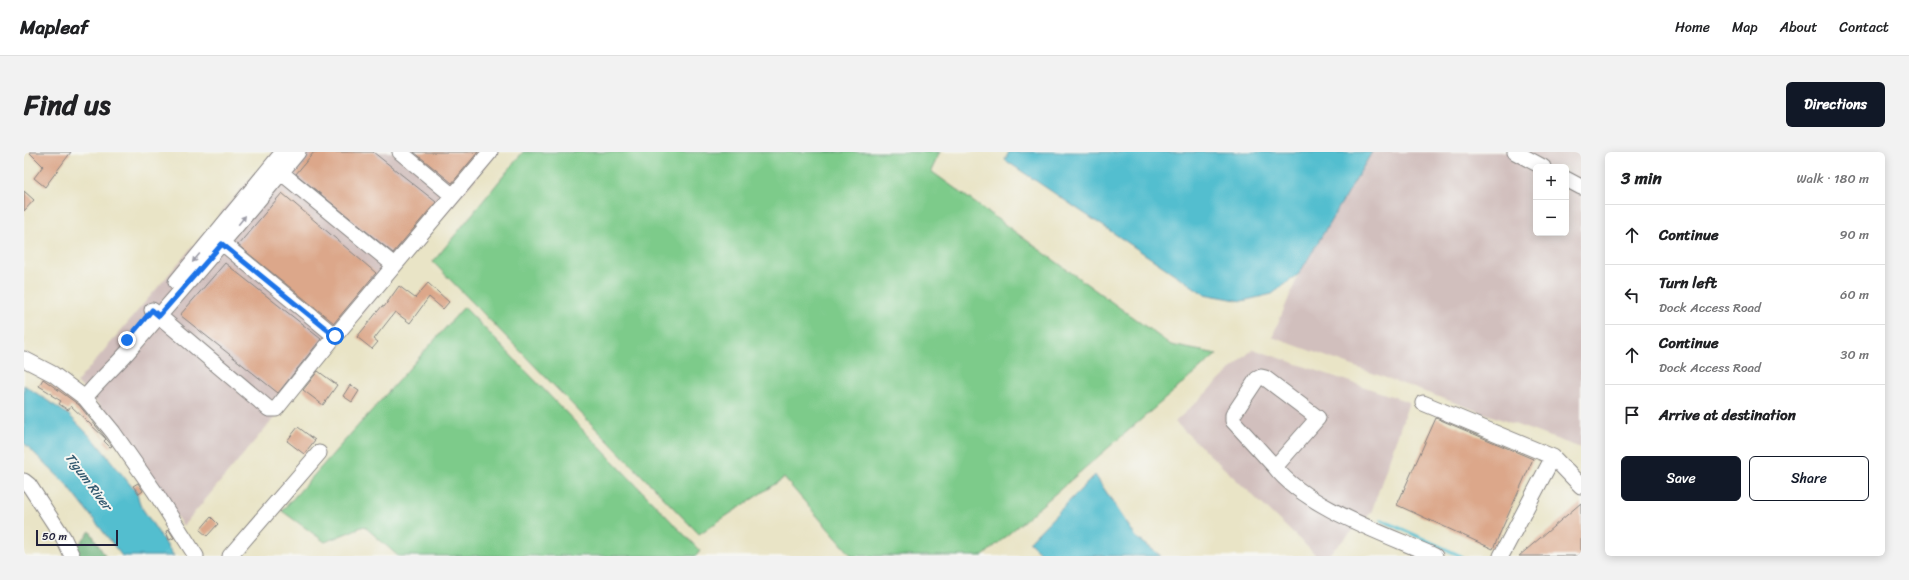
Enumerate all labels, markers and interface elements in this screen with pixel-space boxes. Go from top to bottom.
text: Mapleaf [20,11,88,44]
text: Home [1675,15,1710,40]
text: Map [1732,15,1758,40]
text: About [1780,15,1817,40]
text: Contact [1839,15,1889,40]
text: Find us [24,80,111,129]
button: Directions [1786,82,1885,127]
text: 3 min [1621,163,1662,193]
map controls [1533,164,1569,236]
button: + [1533,164,1569,200]
text: Walk · 180 m [1797,167,1869,190]
button: − [1533,200,1569,236]
one-way arrow [238,214,247,225]
text: Continue [1659,222,1719,248]
text: 90 m [1839,223,1869,246]
icon: ahead [1621,224,1643,246]
one-way arrow [191,253,200,263]
text: Turn left [1659,270,1717,296]
text: 60 m [1840,283,1869,306]
icon: left [1621,284,1643,306]
text: Dock Access Road [1659,296,1761,319]
route start [326,327,344,345]
text: Continue [1659,330,1719,356]
route end [118,331,136,349]
text: 30 m [1840,343,1869,366]
icon: ahead [1621,344,1643,366]
text: Dock Access Road [1659,356,1761,379]
text: Arrive at destination [1659,402,1796,428]
icon: arrive [1621,404,1643,426]
water label: Tigum River [59,448,120,517]
button: Save [1621,456,1741,501]
button: Share [1749,456,1869,501]
text: 50 m [42,527,67,546]
scale bar [36,528,118,547]

